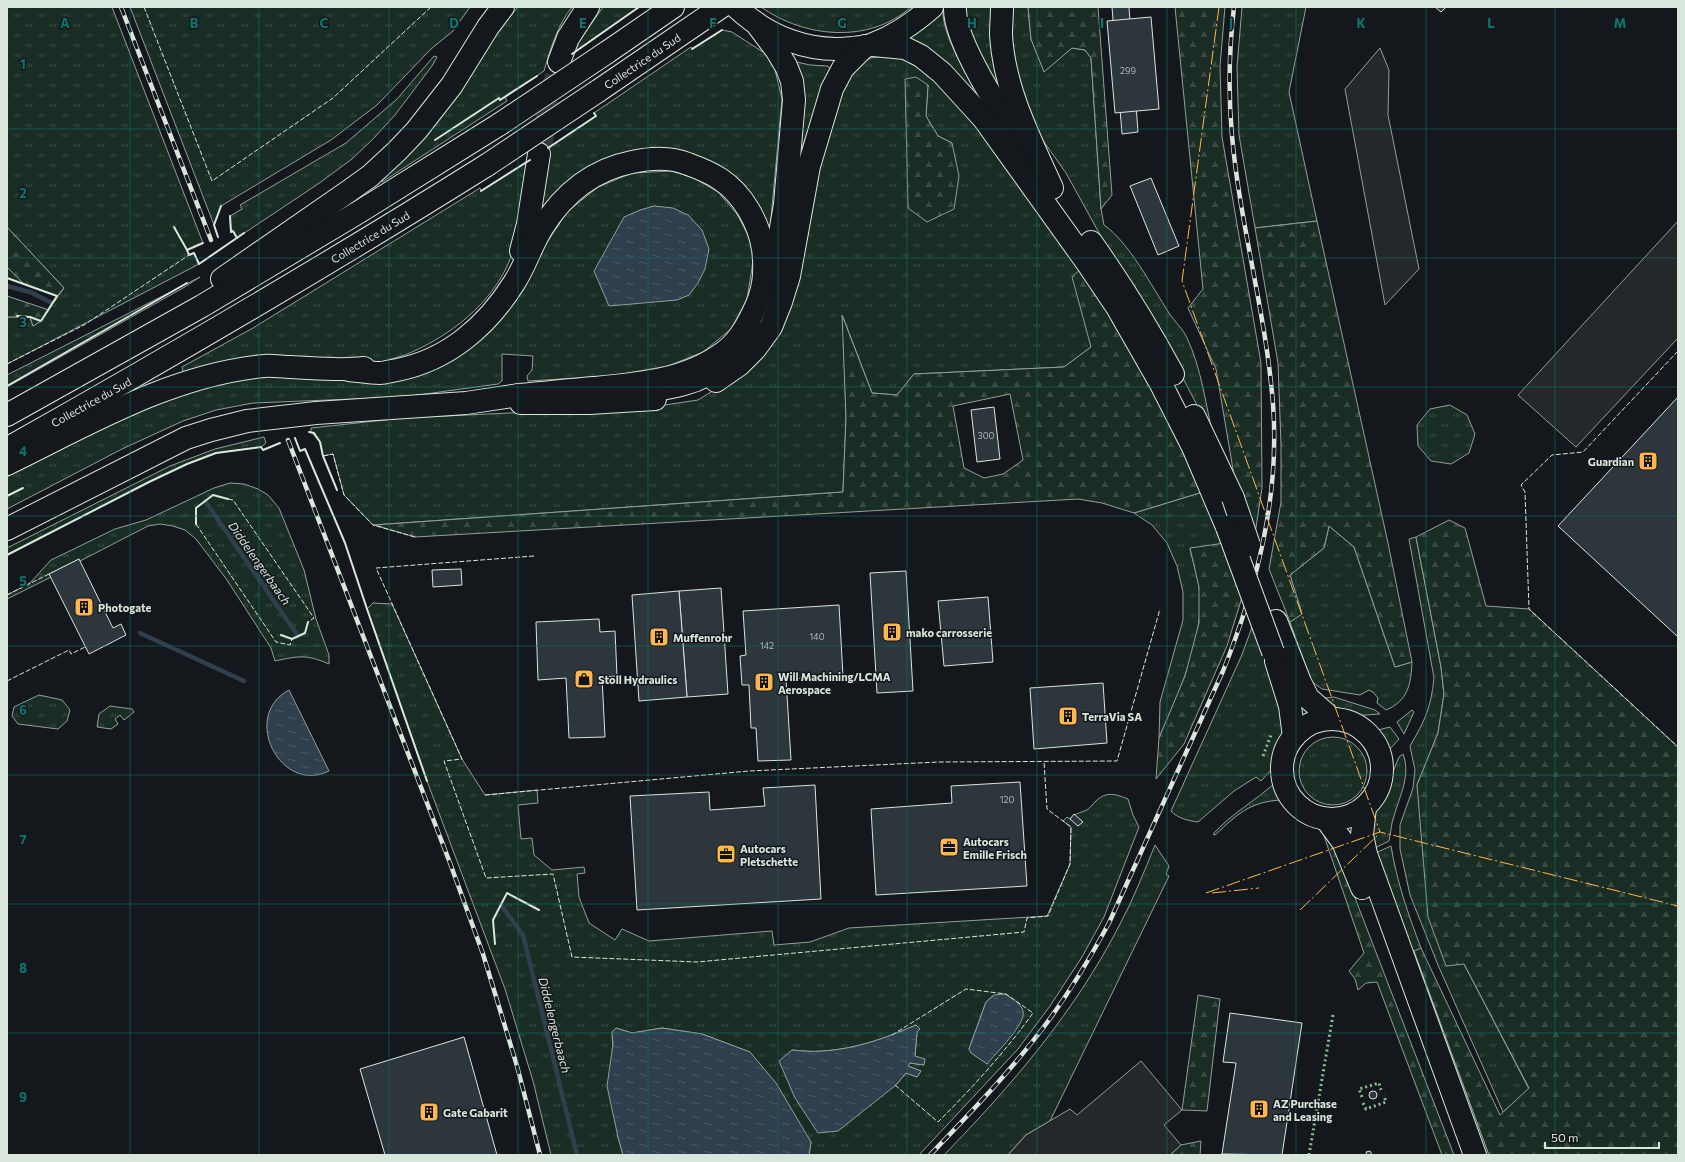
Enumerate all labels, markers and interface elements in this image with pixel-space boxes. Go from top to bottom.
text: A [60,15,70,31]
text: B [190,15,199,31]
text: C [320,15,329,31]
text: D [449,15,459,31]
text: E [579,15,587,31]
text: F [709,15,717,31]
text: G [837,15,847,31]
text: H [967,15,977,31]
text: I [1100,15,1104,31]
text: J [1229,15,1233,31]
text: K [1356,15,1366,31]
text: L [1487,15,1495,31]
text: M [1614,15,1626,31]
street label: Collectrice du Sud [601,31,683,91]
text: 1 [20,56,26,72]
house number: 299 [1120,65,1136,76]
text: 2 [19,185,27,201]
street label: Collectrice du Sud [328,208,412,266]
text: 3 [19,314,27,330]
street label: Collectrice du Sud [49,375,133,429]
house number: 300 [978,430,995,441]
text: 4 [19,443,27,459]
building icon: Guardian [1637,450,1659,472]
place label: Guardian [1588,455,1634,468]
water label: Diddelengerbaach [226,519,294,607]
text: 5 [19,573,27,589]
building icon: Photogate [73,596,95,618]
place label: Photogate [98,601,152,614]
building icon: mako carrosserie [881,621,903,643]
building icon: Muffenrohr [648,626,670,648]
place label: mako carrosserie [906,626,992,639]
place label: Muffenrohr [673,631,733,644]
house number: 140 [809,631,825,642]
house number: 142 [760,640,774,651]
shop icon: Stoll Hydraulics [573,668,595,690]
place label: Will Machining/LCMA Aerospace [778,670,891,696]
building icon: Will Machining/LCMA Aerospace [753,671,775,693]
place label: Stoll Hydraulics [598,673,677,686]
text: 6 [19,702,27,718]
building icon: TerraVia SA [1057,705,1079,727]
place label: TerraVia SA [1082,710,1142,723]
house number: 120 [1000,794,1014,805]
text: 7 [19,831,27,847]
place label: Autocars Emille Frisch [963,835,1027,861]
office icon: Autocars Emille Frisch [938,836,960,858]
place label: Autocars Pletschette [740,842,798,868]
office icon: Autocars Pletschette [715,843,737,865]
text: 8 [19,960,27,976]
water label: Diddelengerbaach [536,976,574,1075]
text: 9 [19,1089,27,1105]
place label: AZ Purchase and Leasing [1273,1097,1337,1123]
building icon: AZ Purchase and Leasing [1248,1098,1270,1120]
building icon: Gate Gabarit [418,1101,440,1123]
place label: Gate Gabarit [443,1106,508,1119]
scale bar [1545,1124,1659,1150]
text: 50 m [1551,1130,1579,1144]

